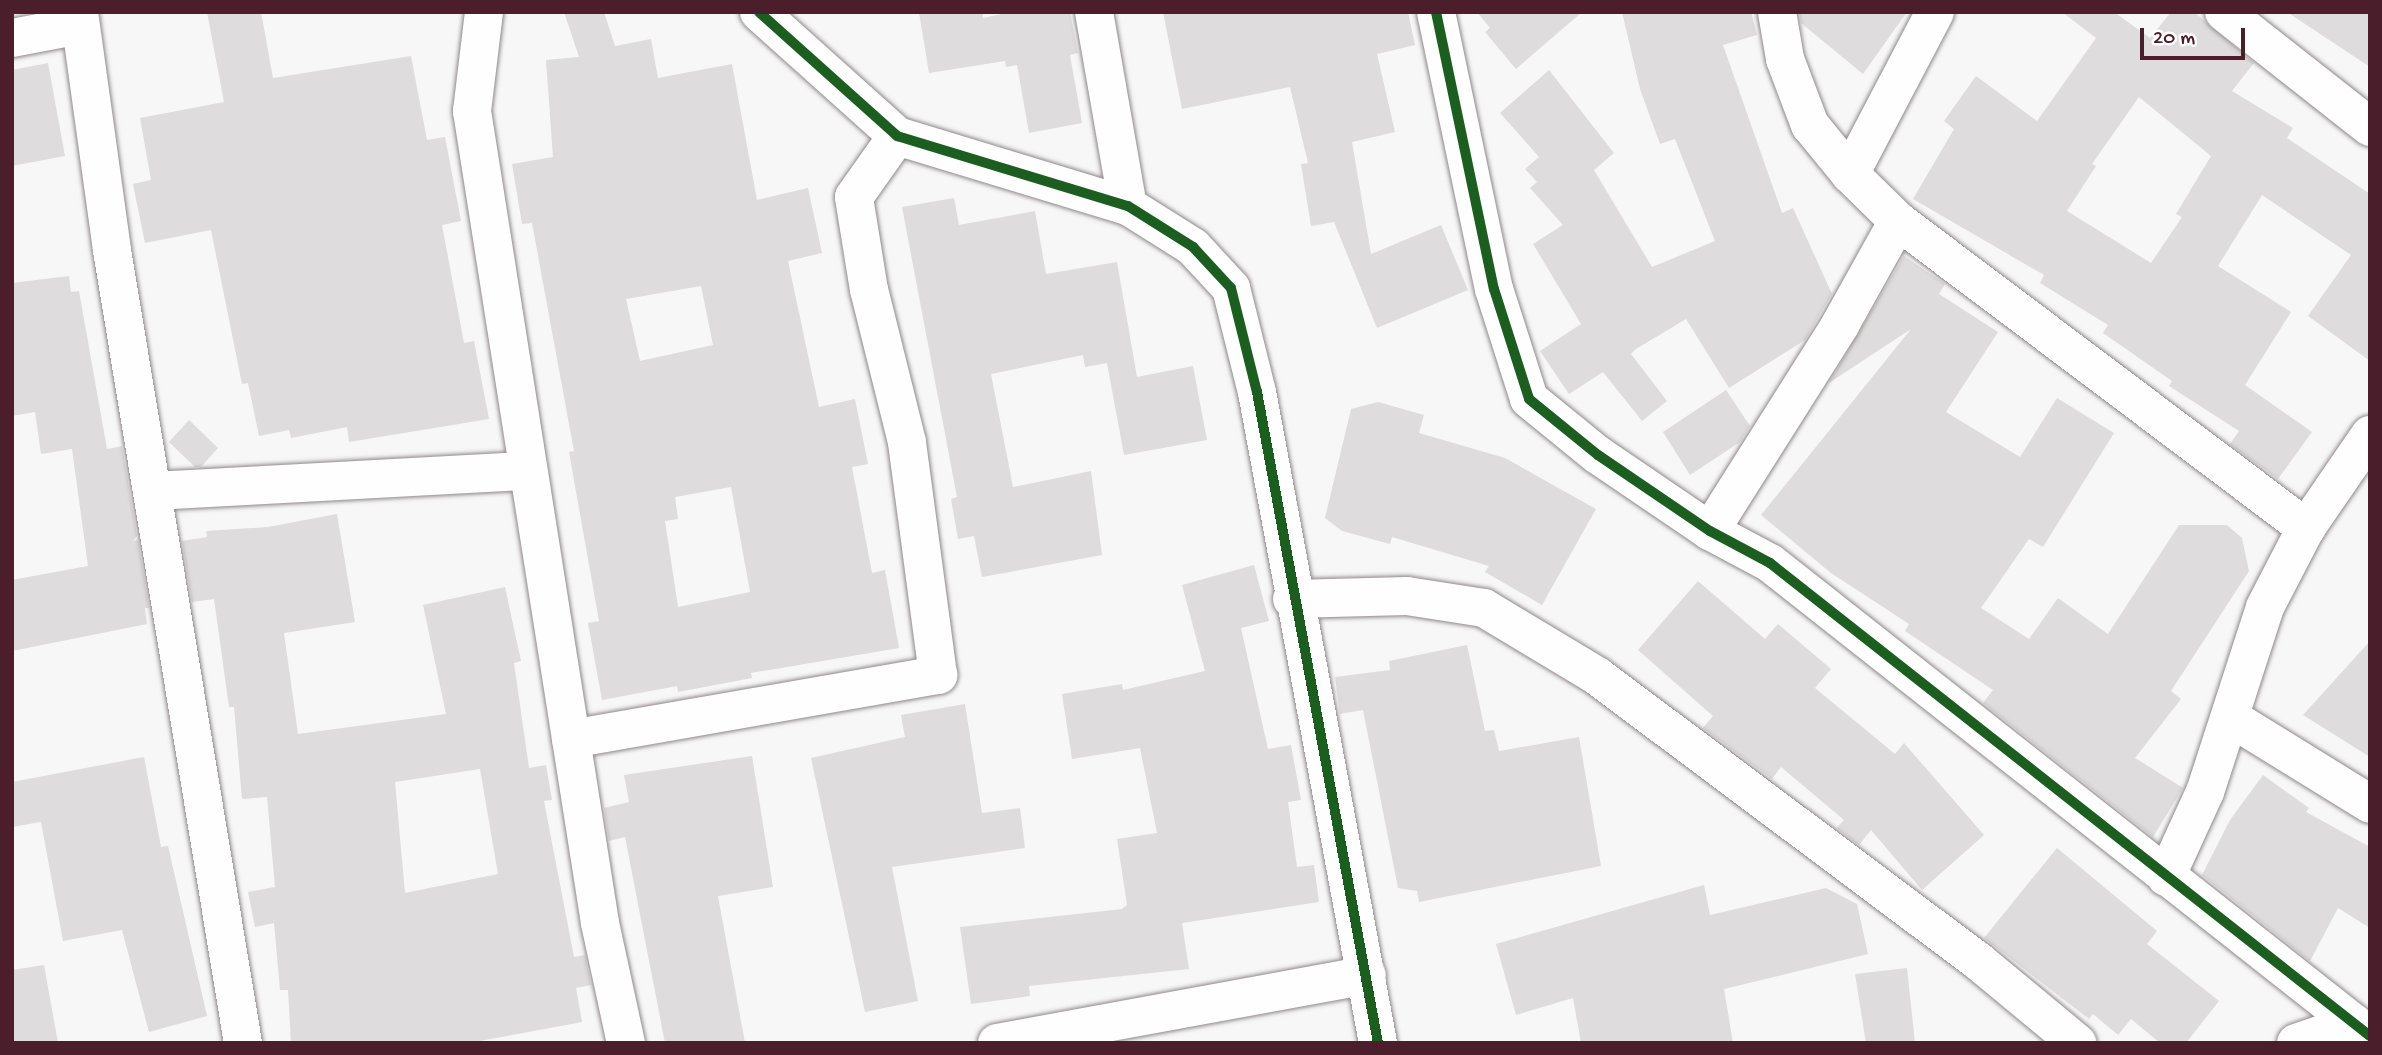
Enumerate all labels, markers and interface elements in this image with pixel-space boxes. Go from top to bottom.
scale bar [2144,14,2249,58]
text: 20 m [2153,27,2195,52]

